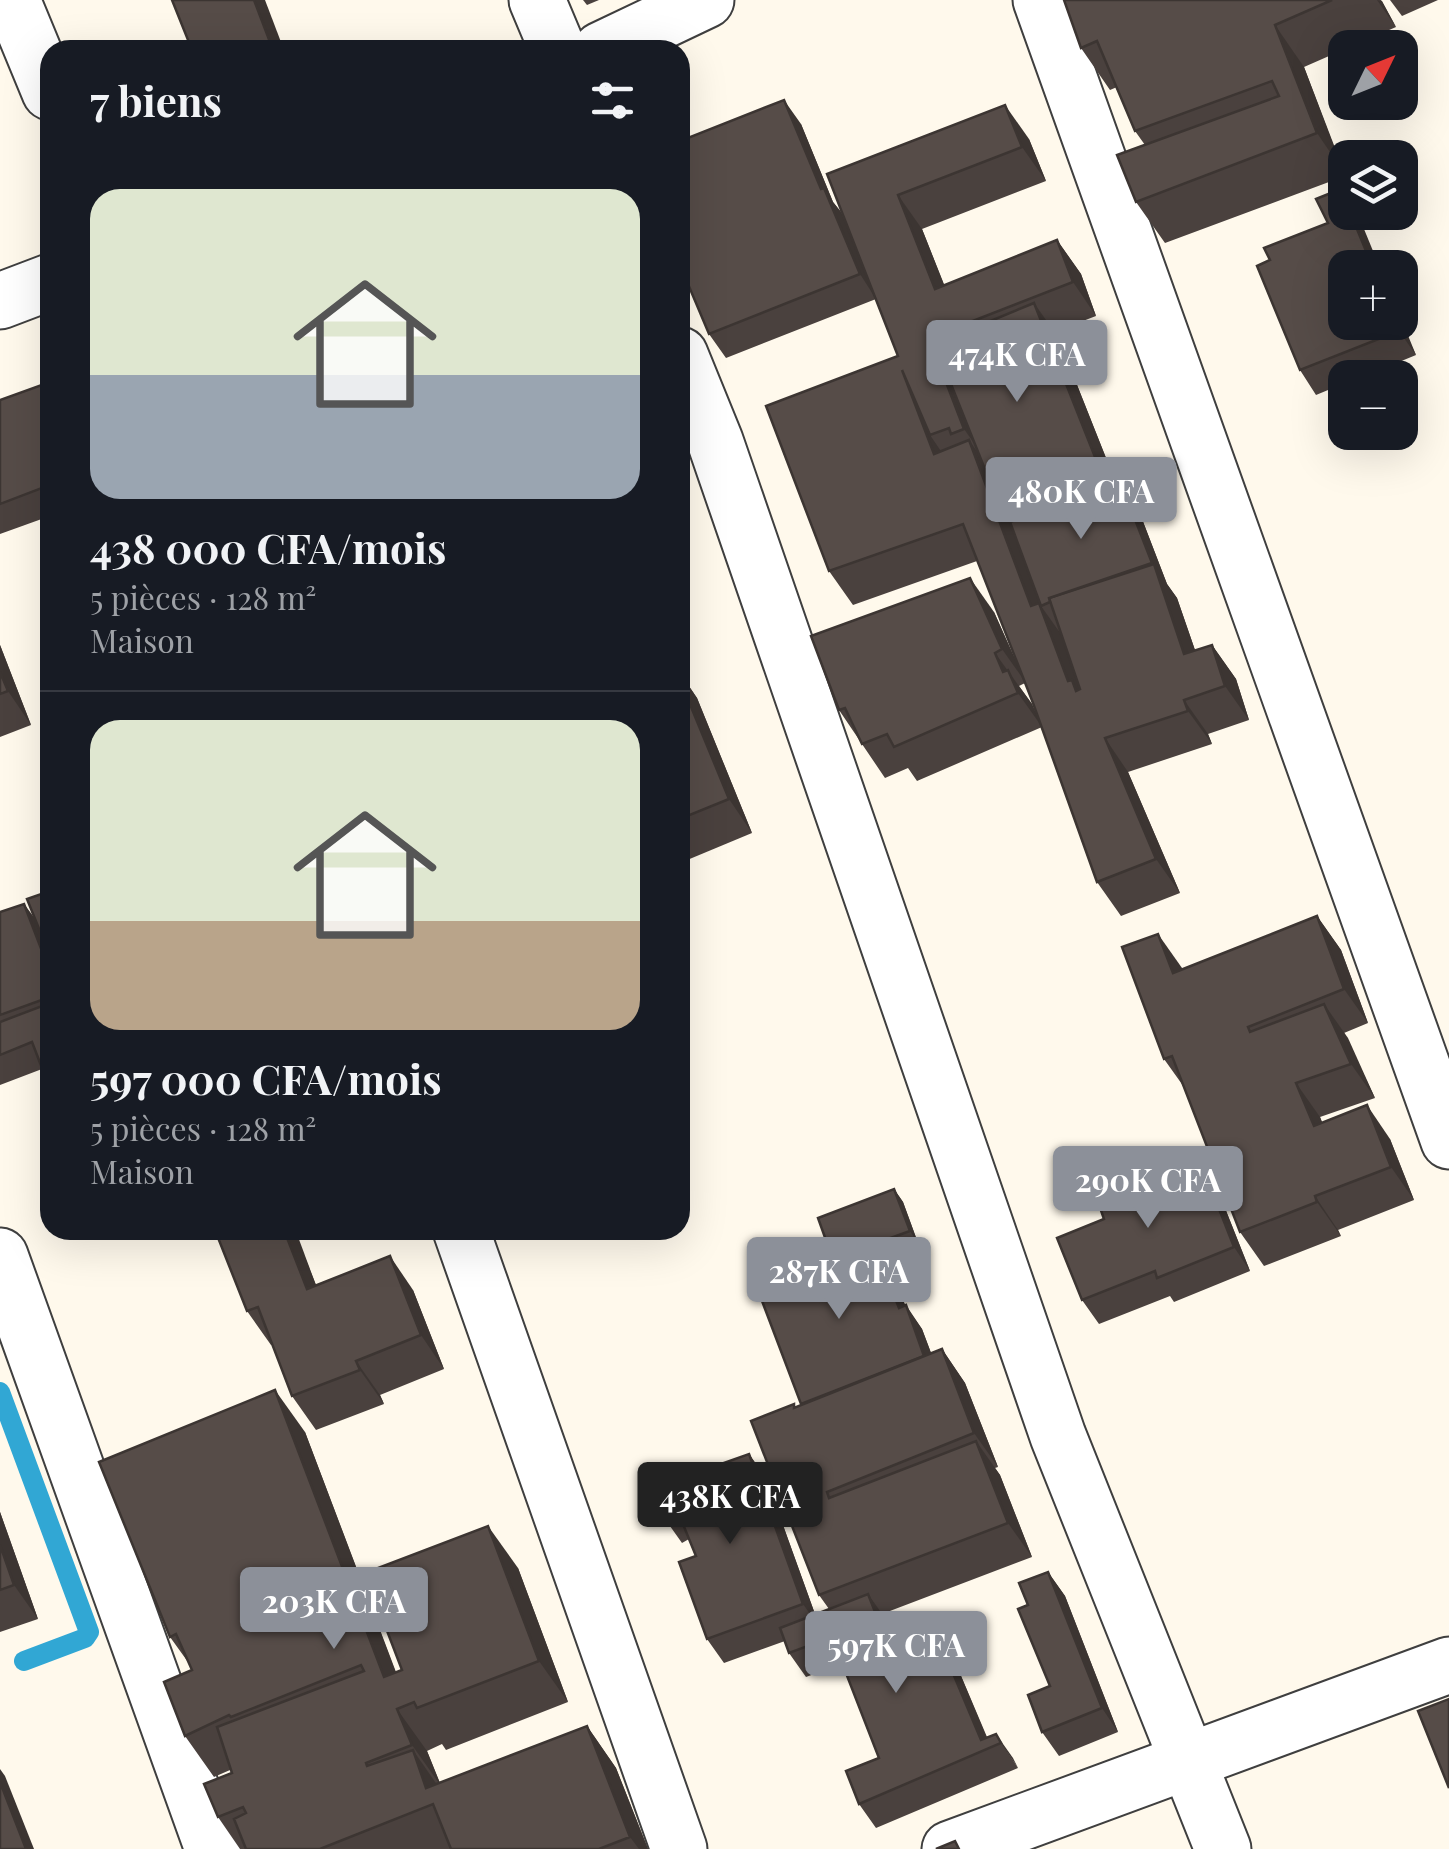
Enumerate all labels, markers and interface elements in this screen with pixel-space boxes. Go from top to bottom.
north arrow [1328,30,1418,120]
map controls [1328,30,1418,450]
text: 7 biens [90,72,222,128]
icon: filters [585,73,640,128]
button: layers [1328,140,1418,230]
button: + [1328,250,1418,340]
icon: home [275,254,455,434]
pin: 474K CFA [914,320,1120,405]
text: 474K CFA [948,331,1086,374]
button: − [1328,360,1418,450]
pin: 480K CFA [978,457,1184,542]
text: 480K CFA [1008,468,1154,511]
text: 438 000 CFA/mois [90,519,446,575]
text: 5 pièces · 128 m² [90,575,316,618]
text: Maison [90,618,194,661]
icon: home [275,785,455,965]
text: 597 000 CFA/mois [90,1050,442,1106]
text: 5 pièces · 128 m² [90,1106,316,1149]
pin: 290K CFA [1045,1146,1251,1231]
text: Maison [90,1149,194,1192]
text: 290K CFA [1075,1157,1221,1200]
pin: 287K CFA [736,1237,942,1322]
text: 287K CFA [769,1248,909,1291]
pin: 438K CFA [627,1462,833,1547]
text: 438K CFA [659,1473,801,1516]
pin: 203K CFA [231,1567,437,1652]
text: 203K CFA [262,1578,406,1621]
pin: 597K CFA [793,1611,999,1696]
text: 597K CFA [827,1622,965,1665]

